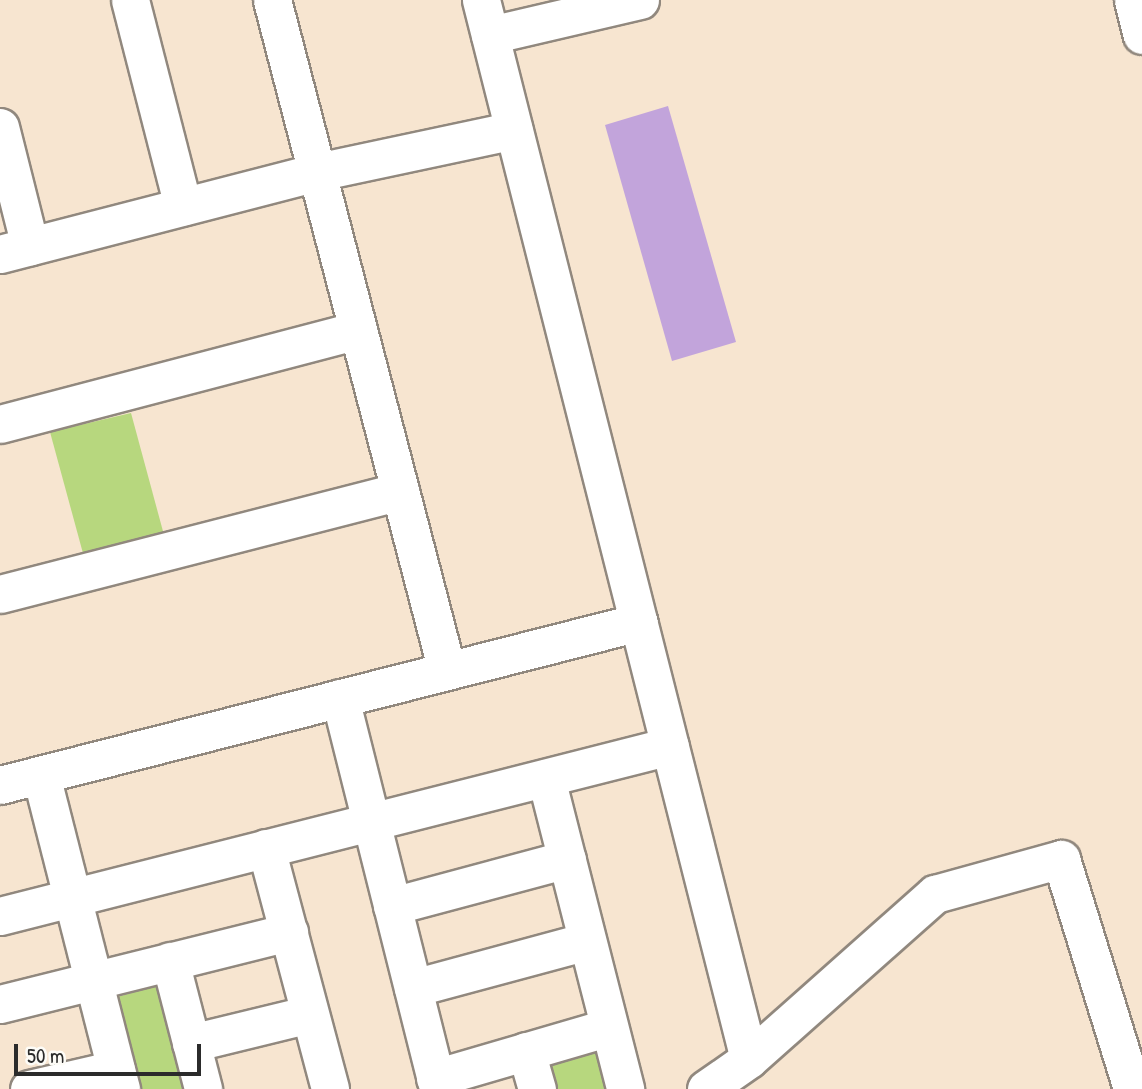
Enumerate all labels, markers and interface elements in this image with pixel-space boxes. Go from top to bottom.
scale bar [18,1030,205,1074]
text: 50 m [27,1041,64,1070]

